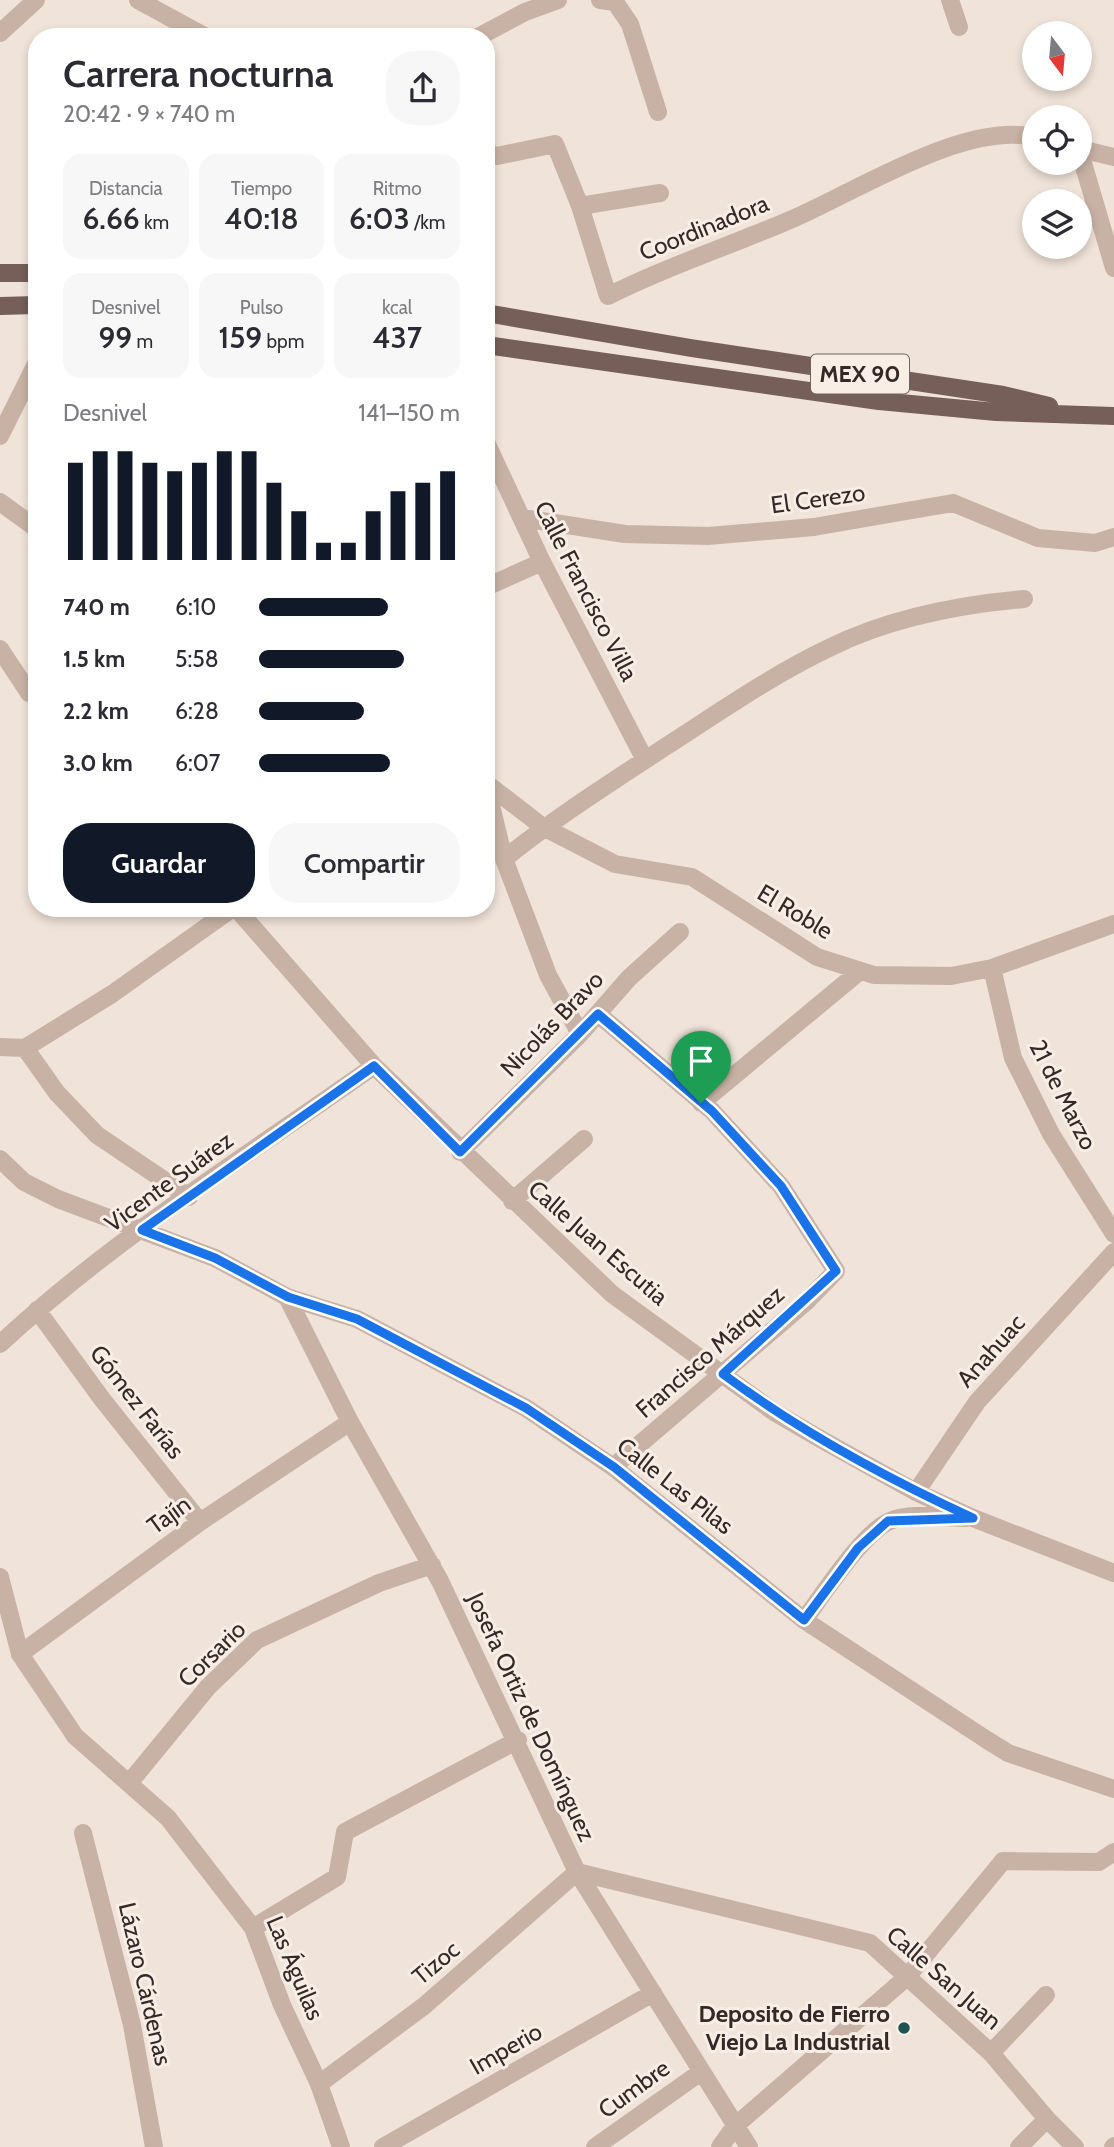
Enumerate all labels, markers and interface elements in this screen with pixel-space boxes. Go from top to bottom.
north arrow [1022,21,1092,91]
map controls [1022,21,1092,259]
text: Carrera nocturna [63,50,333,97]
button: share [386,51,460,125]
text: 20:42 · 9 × 740 m [63,100,235,128]
button: locate [1022,105,1092,175]
text: Distancia [89,177,163,200]
text: Tiempo [231,177,292,200]
text: Ritmo [373,177,422,200]
street label: Coordinadora [635,188,773,267]
button: layers [1022,189,1092,259]
text: 6.66 [82,200,140,237]
text: 40:18 [224,200,299,237]
text: 6:03 [349,200,410,237]
text: km [140,211,169,234]
text: /km [410,211,445,234]
text: Desnivel [91,296,161,319]
text: Pulso [240,296,283,319]
text: kcal [382,296,412,319]
text: 99 [98,319,132,356]
text: 159 [219,319,262,356]
text: 437 [372,319,422,356]
text: m [132,330,153,353]
text: bpm [262,330,304,353]
road number: MEX 90 [811,354,909,394]
text: Desnivel [63,399,147,427]
text: 141–150 m [358,399,460,427]
street label: El Cerezo [769,478,867,519]
street label: Calle Francisco Villa [529,496,645,686]
text: 740 m [63,593,130,621]
text: 6:10 [175,593,216,621]
text: 1.5 km [63,645,125,673]
text: 5:58 [175,645,219,673]
text: 2.2 km [63,697,129,725]
text: 6:28 [175,697,219,725]
text: 3.0 km [63,749,133,777]
text: 6:07 [175,749,220,777]
button: Guardar [63,823,255,903]
button: Compartir [269,823,460,903]
street label: El Roble [752,878,838,945]
street label: Nicolás Bravo [494,965,609,1083]
pin [671,1031,731,1103]
street label: 21 de Marzo [1023,1035,1103,1155]
icon: arrive [682,1042,720,1080]
street label: Vicente Suárez [99,1125,239,1238]
street label: Calle Juan Escutia [523,1174,674,1311]
street label: Francisco Márquez [630,1279,790,1424]
street label: Anahuac [950,1308,1031,1393]
street label: Gómez Farías [84,1339,191,1464]
street label: Calle Las Pilas [611,1431,739,1540]
street label: Tajín [141,1489,196,1540]
street label: Josefa Ortiz de Domínguez [461,1587,602,1846]
street label: Corsario [172,1615,251,1693]
street label: Lázaro Cárdenas [113,1900,178,2068]
street label: Las Águilas [261,1911,330,2024]
street label: Calle San Juan [881,1920,1008,2035]
street label: Tizoc [406,1934,465,1991]
place label: Deposito de Fierro Viejo La Industrial [699,1999,890,2056]
street label: Imperio [465,2016,547,2081]
marker: Deposito de Fierro Viejo La Industrial [896,2020,912,2036]
street label: Cumbre [592,2053,675,2124]

